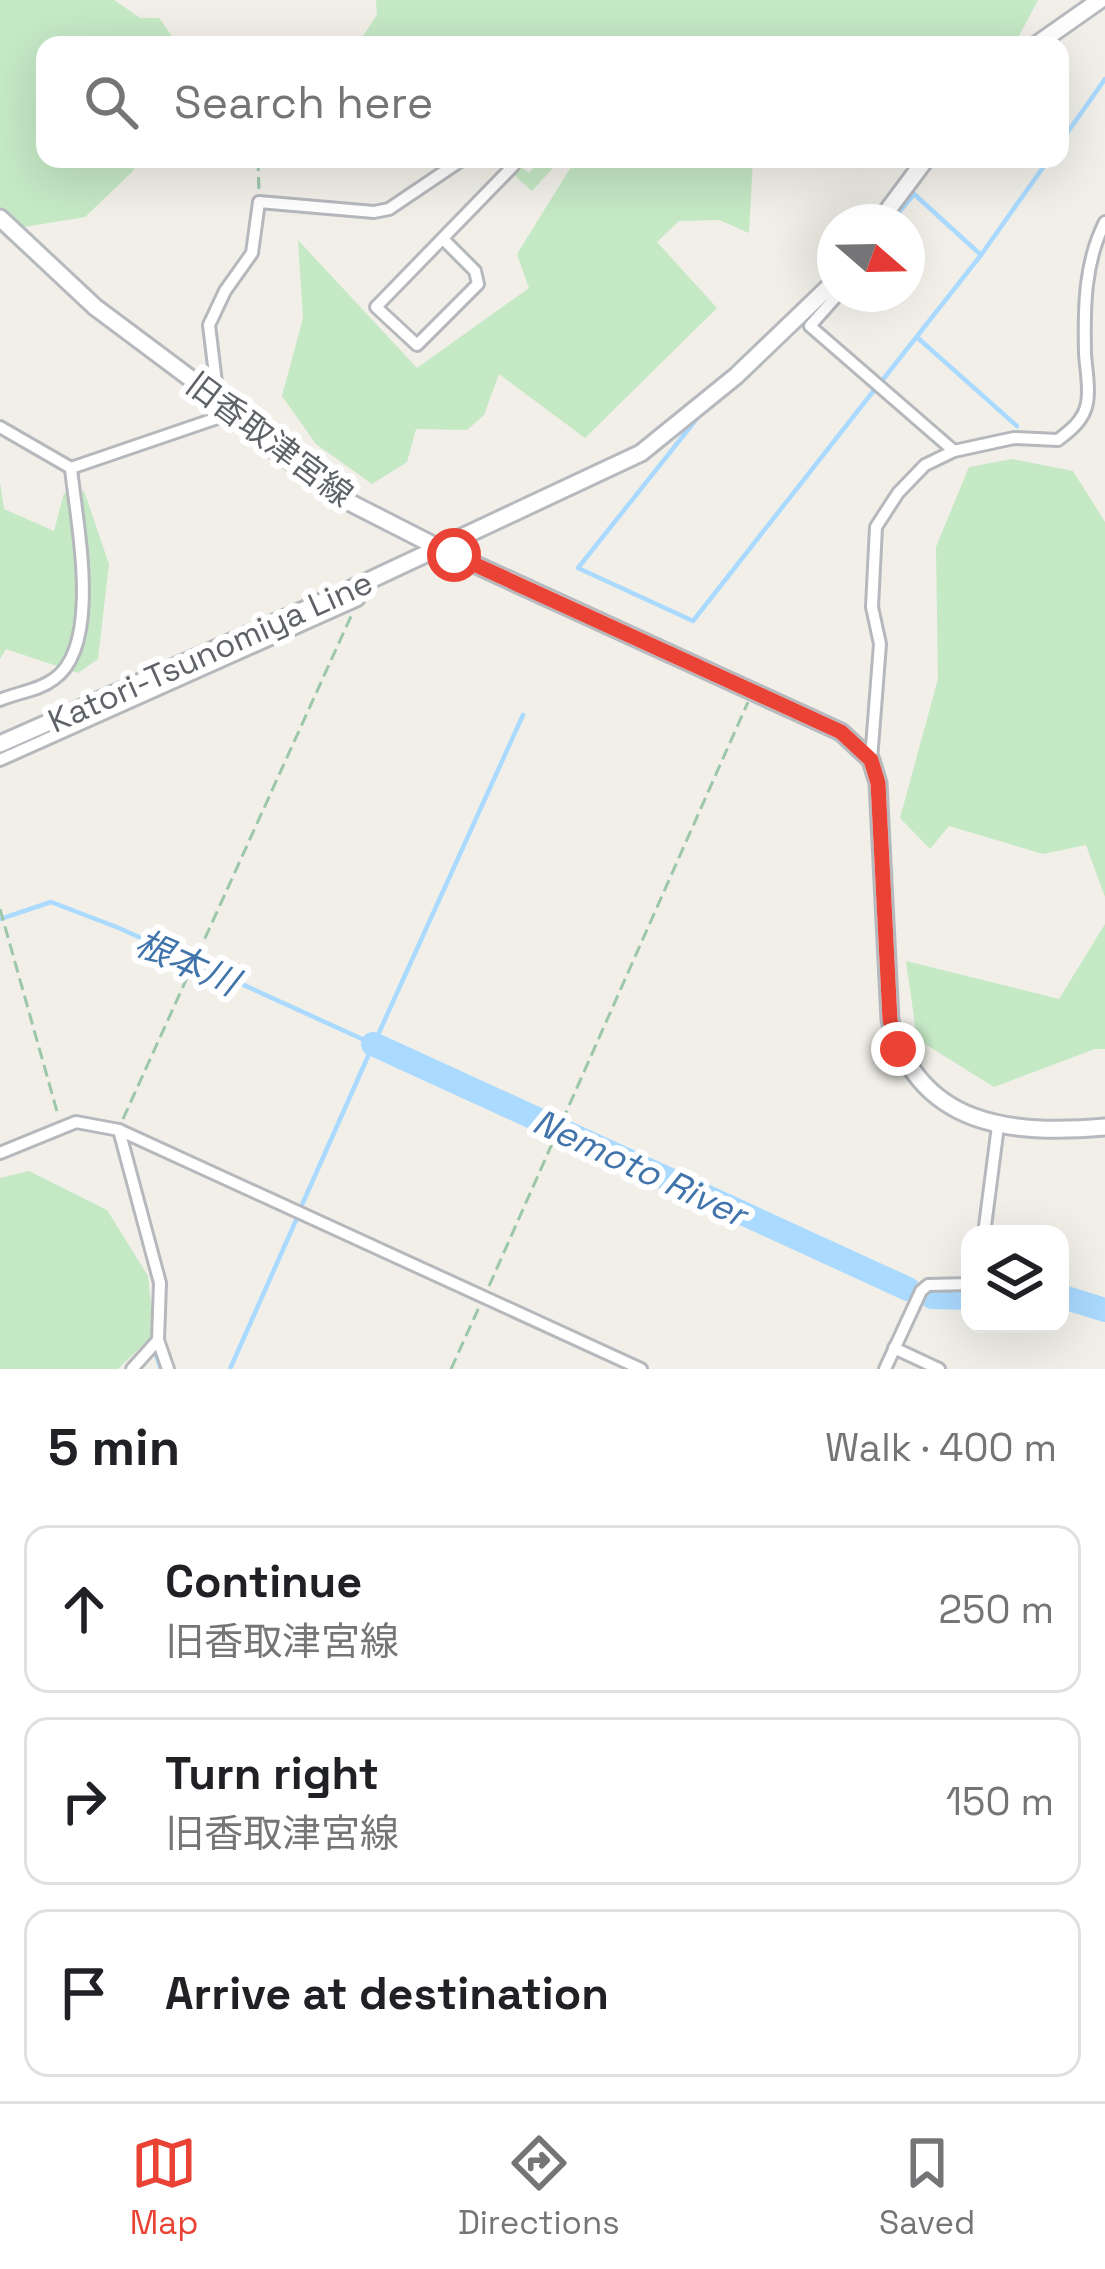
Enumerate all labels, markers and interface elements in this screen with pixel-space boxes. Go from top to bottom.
search box [36,36,1069,168]
icon: search [78,69,144,135]
text: Search here [174,74,433,131]
north arrow [817,204,925,312]
street label: 旧香取津宮線 [178,363,361,516]
route start [427,528,481,582]
street label: Katori-Tsunomiya Line [42,561,379,742]
water label: 根本川 [128,920,249,1008]
route end [871,1022,925,1076]
water label: Nemoto River [526,1098,757,1239]
map controls [961,1225,1069,1333]
button: layers [961,1225,1069,1333]
text: 5 min [48,1415,180,1480]
text: Walk · 400 m [825,1423,1057,1472]
text: Continue [165,1553,362,1610]
icon: ahead [51,1576,117,1642]
text: 250 m [939,1585,1054,1634]
text: 旧香取津宮線 [165,1617,399,1666]
text: Turn right [165,1745,379,1802]
icon: right [51,1768,117,1834]
text: 150 m [946,1777,1054,1826]
text: 旧香取津宮線 [165,1809,399,1858]
icon: arrive [51,1960,117,2026]
text: Arrive at destination [165,1965,609,2022]
tab: Map [130,2130,198,2244]
tab: Directions [458,2130,620,2244]
tab: Saved [879,2130,975,2244]

